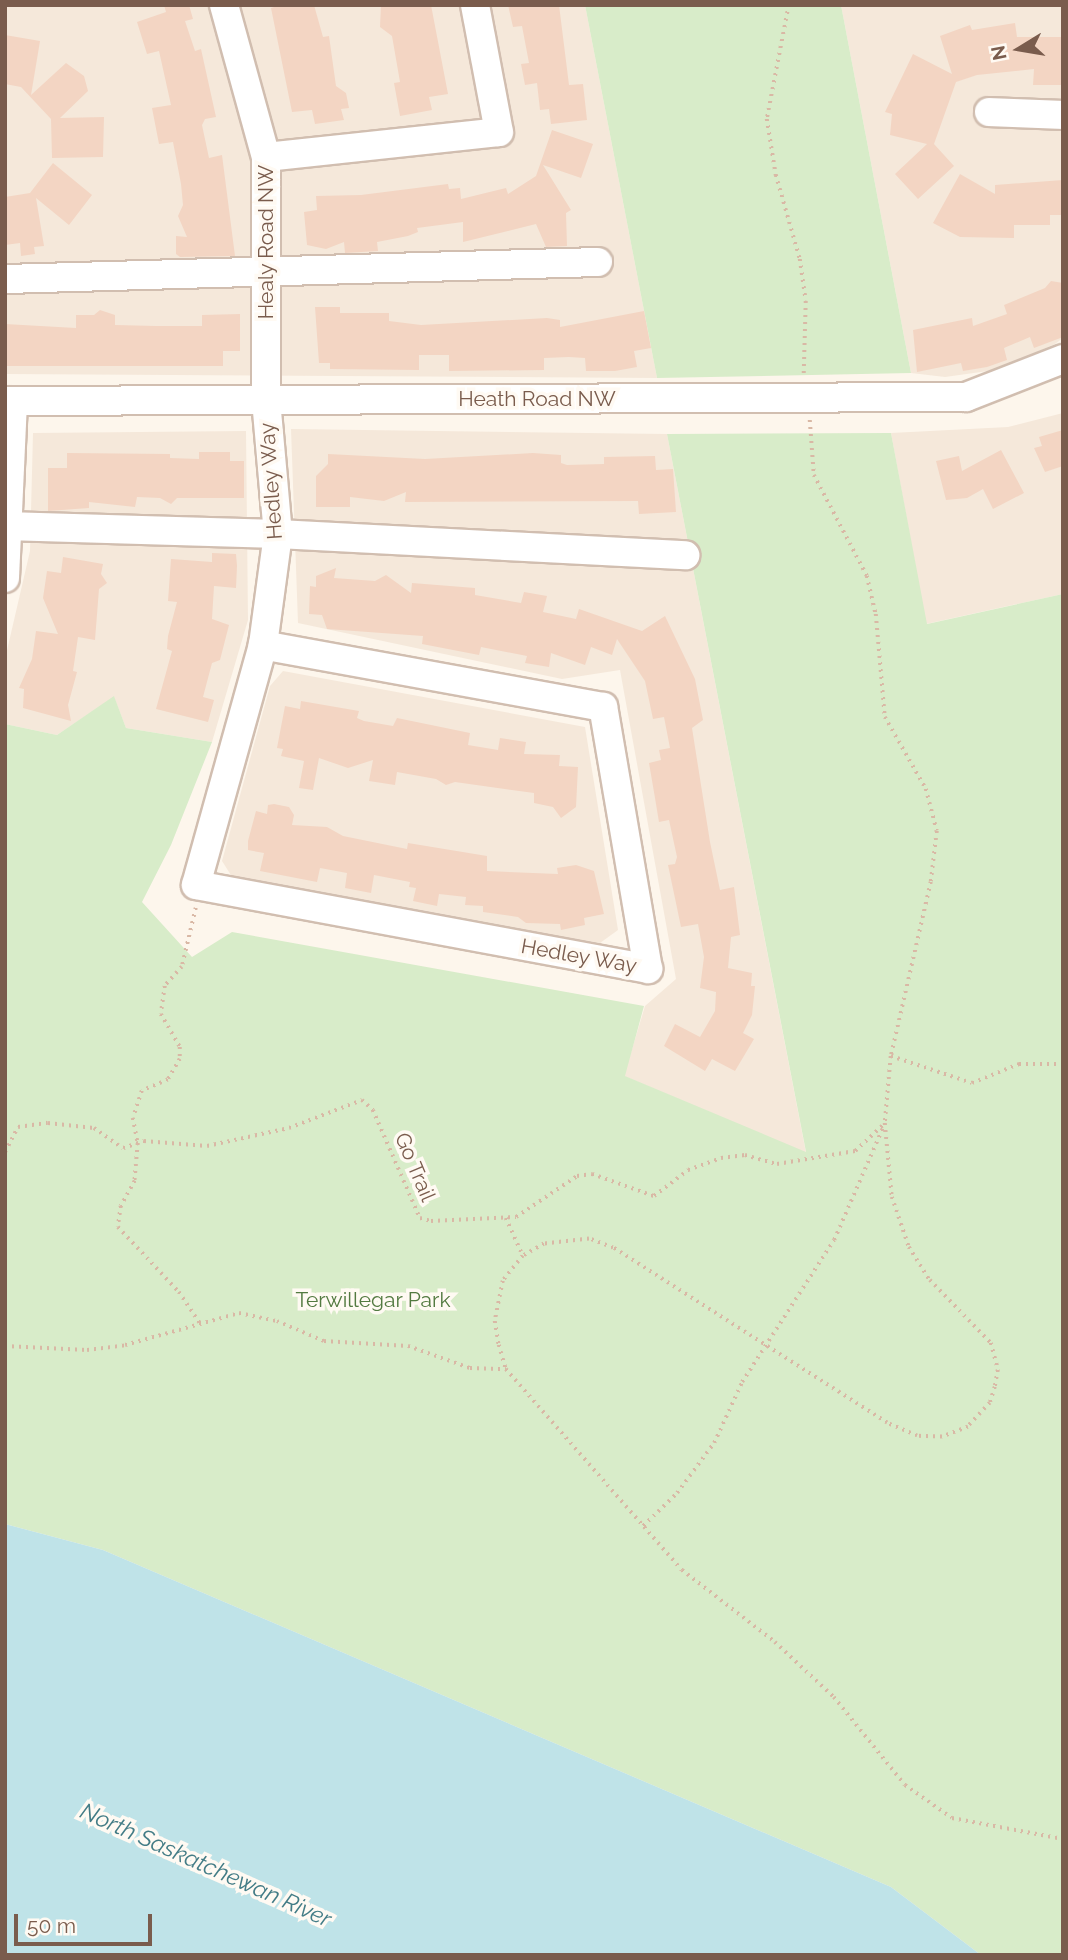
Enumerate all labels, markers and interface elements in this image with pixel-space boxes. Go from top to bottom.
north arrow [984,14,1054,84]
text: N [986,44,1011,62]
street label: Healy Road NW [253,164,279,320]
street label: Heath Road NW [458,386,616,412]
street label: Hedley Way [254,421,288,541]
street label: Hedley Way [518,933,640,979]
street label: Go Trail [389,1129,441,1205]
park label: Terwillegar Park [295,1287,451,1313]
water label: North Saskatchewan River [76,1797,336,1933]
scale bar [18,1900,156,1944]
text: 50 m [27,1913,76,1938]

